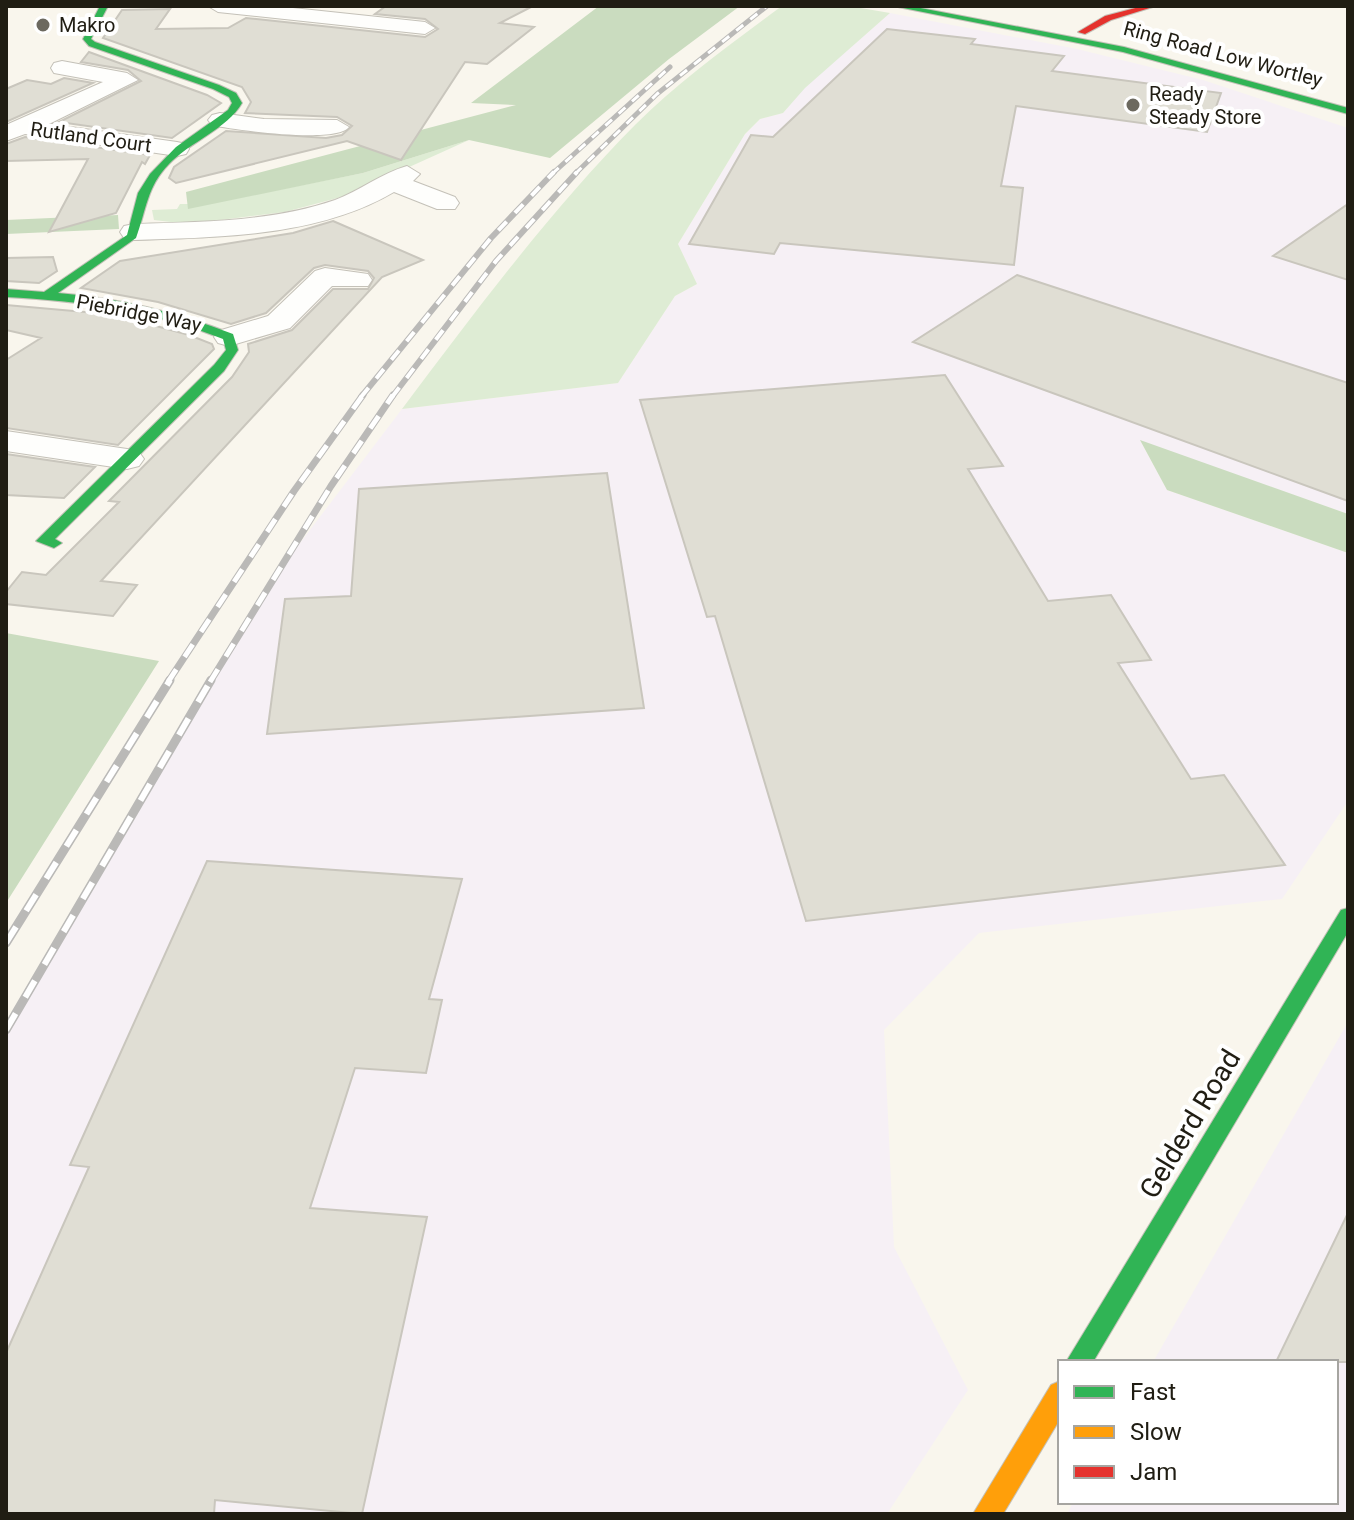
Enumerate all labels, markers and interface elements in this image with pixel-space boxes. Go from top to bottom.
place label: Makro [59,13,115,37]
marker: Makro [34,16,52,34]
street label: Ring Road Low Wortley [1121,16,1326,92]
place label: Ready Steady Store [1149,82,1261,129]
marker: Ready Steady Store [1124,96,1142,114]
street label: Rutland Court [29,117,153,157]
street label: Piebridge Way [75,289,204,337]
street label: Gelderd Road [1133,1044,1247,1204]
legend [1058,1360,1338,1504]
text: Fast [1130,1378,1176,1406]
text: Slow [1130,1418,1182,1446]
text: Jam [1130,1458,1177,1486]

